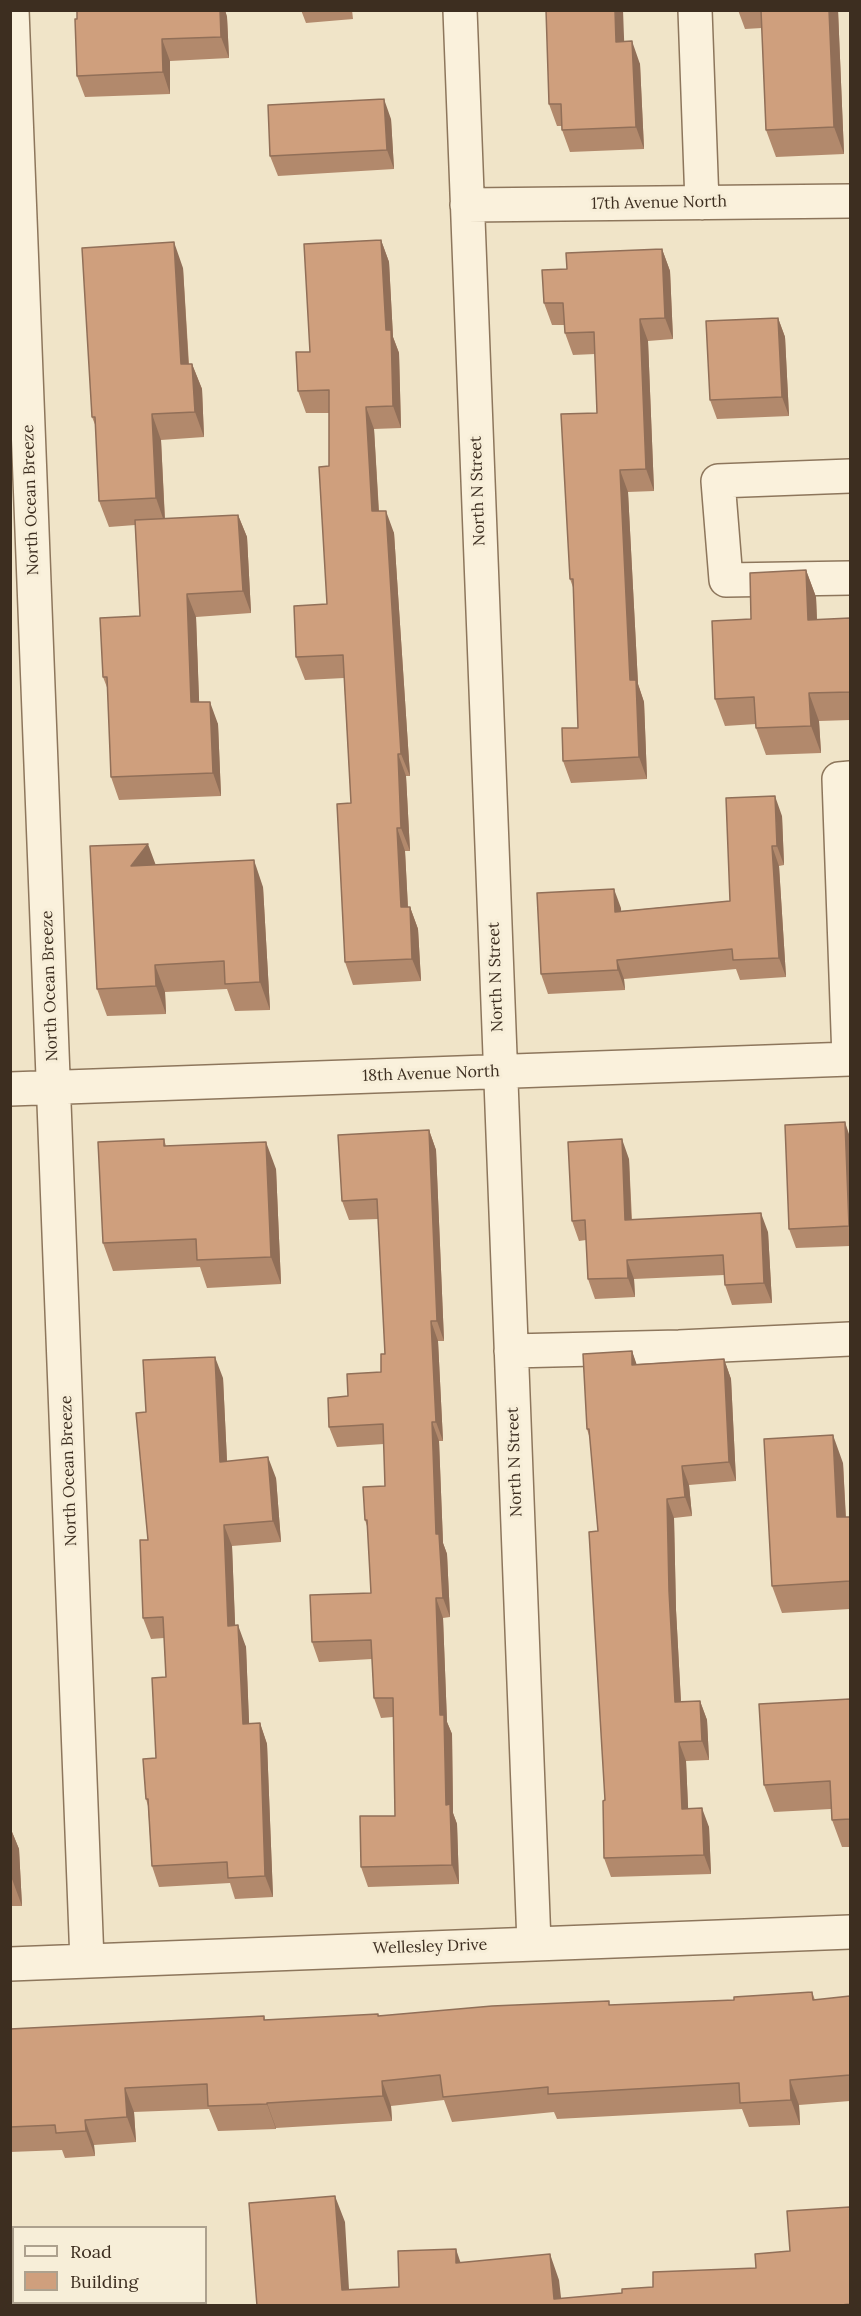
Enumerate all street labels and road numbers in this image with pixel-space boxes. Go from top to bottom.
street label: 17th Avenue North [591,192,727,214]
street label: North Ocean Breeze [19,424,43,576]
street label: North N Street [466,436,490,546]
street label: North Ocean Breeze [38,910,62,1062]
street label: North N Street [484,922,508,1032]
street label: 18th Avenue North [362,1062,500,1086]
street label: North Ocean Breeze [57,1395,81,1547]
street label: North N Street [503,1407,527,1517]
street label: Wellesley Drive [373,1935,487,1959]

